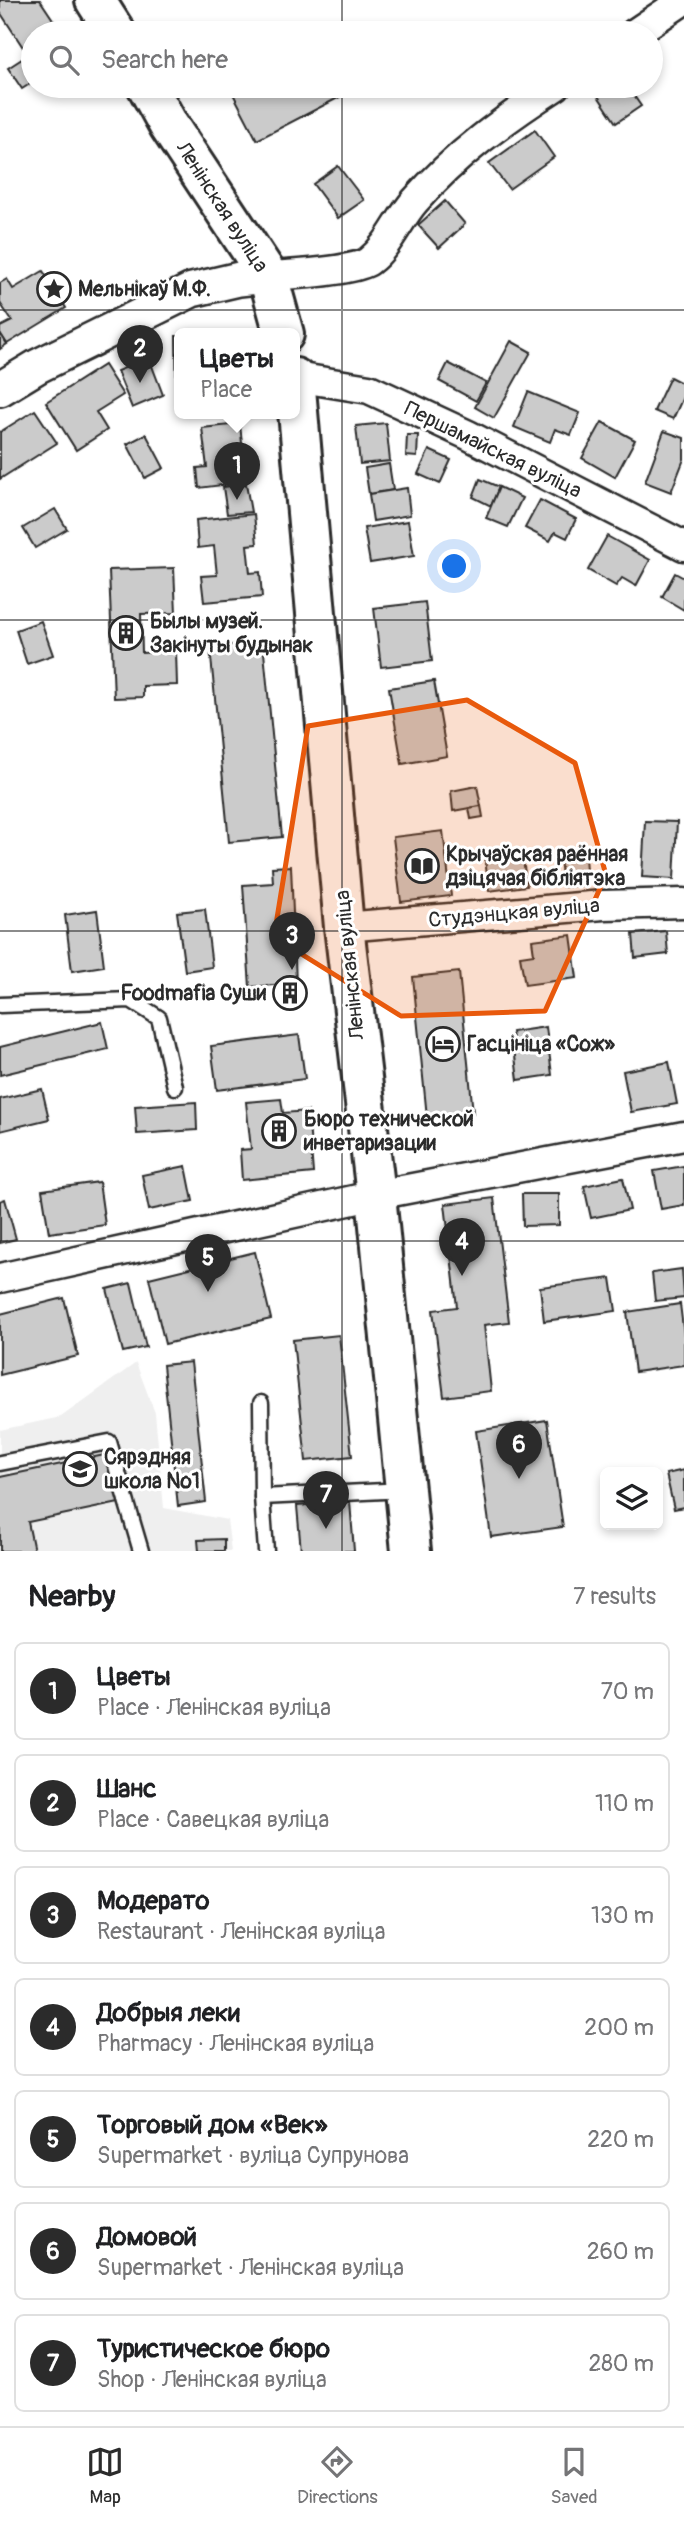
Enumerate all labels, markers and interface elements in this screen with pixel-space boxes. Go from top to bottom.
search box [21,21,663,98]
icon: search [45,41,83,79]
text: Search here [101,44,228,76]
street label: Ленінская вуліца [169,136,274,277]
place icon: Мельнікаў М.Ф. [35,270,73,308]
place label: Мельнікаў М.Ф. [78,276,211,303]
pin: 2 [117,325,163,383]
popup [174,328,300,419]
text: Цветы [200,343,274,375]
text: Place [200,375,252,404]
street label: Першамайская вуліца [400,395,586,505]
pin: 1 [214,442,260,500]
your location [437,549,471,583]
place label: Былы музей. Закінуты будынак [150,608,313,659]
building icon: Былы музей. Закінуты будынак [107,614,145,652]
place label: Крычаўская раённая дзіцячая бібліятэка [445,841,628,892]
library icon: Крычаўская раённая дзіцячая бібліятэка [403,847,441,885]
street label: Ленінская вуліца [329,889,371,1042]
street label: Студэнцкая вуліца [427,892,601,934]
pin: 3 [269,912,315,970]
building icon: Foodmafia Суши [271,974,309,1012]
place label: Foodmafia Суши [120,980,267,1007]
hotel icon: Гасцініца «Сож» [424,1025,462,1063]
place label: Гасцініца «Сож» [467,1031,615,1058]
place label: Бюро технической инветаризации [303,1106,474,1157]
building icon: Бюро технической инветаризации [260,1112,298,1150]
pin: 4 [439,1218,485,1276]
pin: 5 [185,1234,231,1292]
pin: 6 [496,1421,542,1479]
place label: Сярэдняя школа №1 [104,1444,200,1495]
school or university icon: Сярэдняя школа №1 [61,1450,99,1488]
map controls [600,1467,663,1530]
button: layers [600,1467,663,1530]
pin: 7 [303,1471,349,1529]
text: Nearby [28,1578,115,1615]
text: 7 results [573,1582,656,1611]
text: Цветы [97,1661,171,1693]
text: 1 [49,1677,58,1706]
text: 70 m [601,1677,654,1706]
text: Place · Ленінская вуліца [97,1693,331,1722]
text: Шанс [97,1773,157,1805]
text: 2 [47,1789,59,1818]
text: 110 m [595,1789,654,1818]
text: Place · Савецкая вуліца [97,1805,329,1834]
text: Модерато [97,1885,209,1917]
text: 3 [47,1901,59,1930]
text: 130 m [591,1901,654,1930]
text: Restaurant · Ленінская вуліца [97,1917,385,1946]
text: Добрыя леки [97,1997,240,2029]
text: 4 [46,2013,60,2042]
text: 200 m [584,2013,654,2042]
text: Pharmacy · Ленінская вуліца [97,2029,374,2058]
text: Торговый дом «Век» [97,2109,328,2141]
text: 5 [47,2125,59,2154]
text: 220 m [587,2125,654,2154]
text: Supermarket · вуліца Супрунова [97,2141,409,2170]
text: Домовой [97,2221,197,2253]
text: 6 [46,2237,60,2266]
text: 260 m [587,2237,654,2266]
text: Supermarket · Ленінская вуліца [97,2253,404,2282]
text: Туристическое бюро [97,2333,330,2365]
text: 7 [47,2349,59,2378]
text: 280 m [588,2349,654,2378]
text: Shop · Ленінская вуліца [97,2365,327,2394]
tab: Map [86,2443,124,2509]
tab: Directions [297,2443,378,2509]
tab: Saved [550,2443,598,2509]

